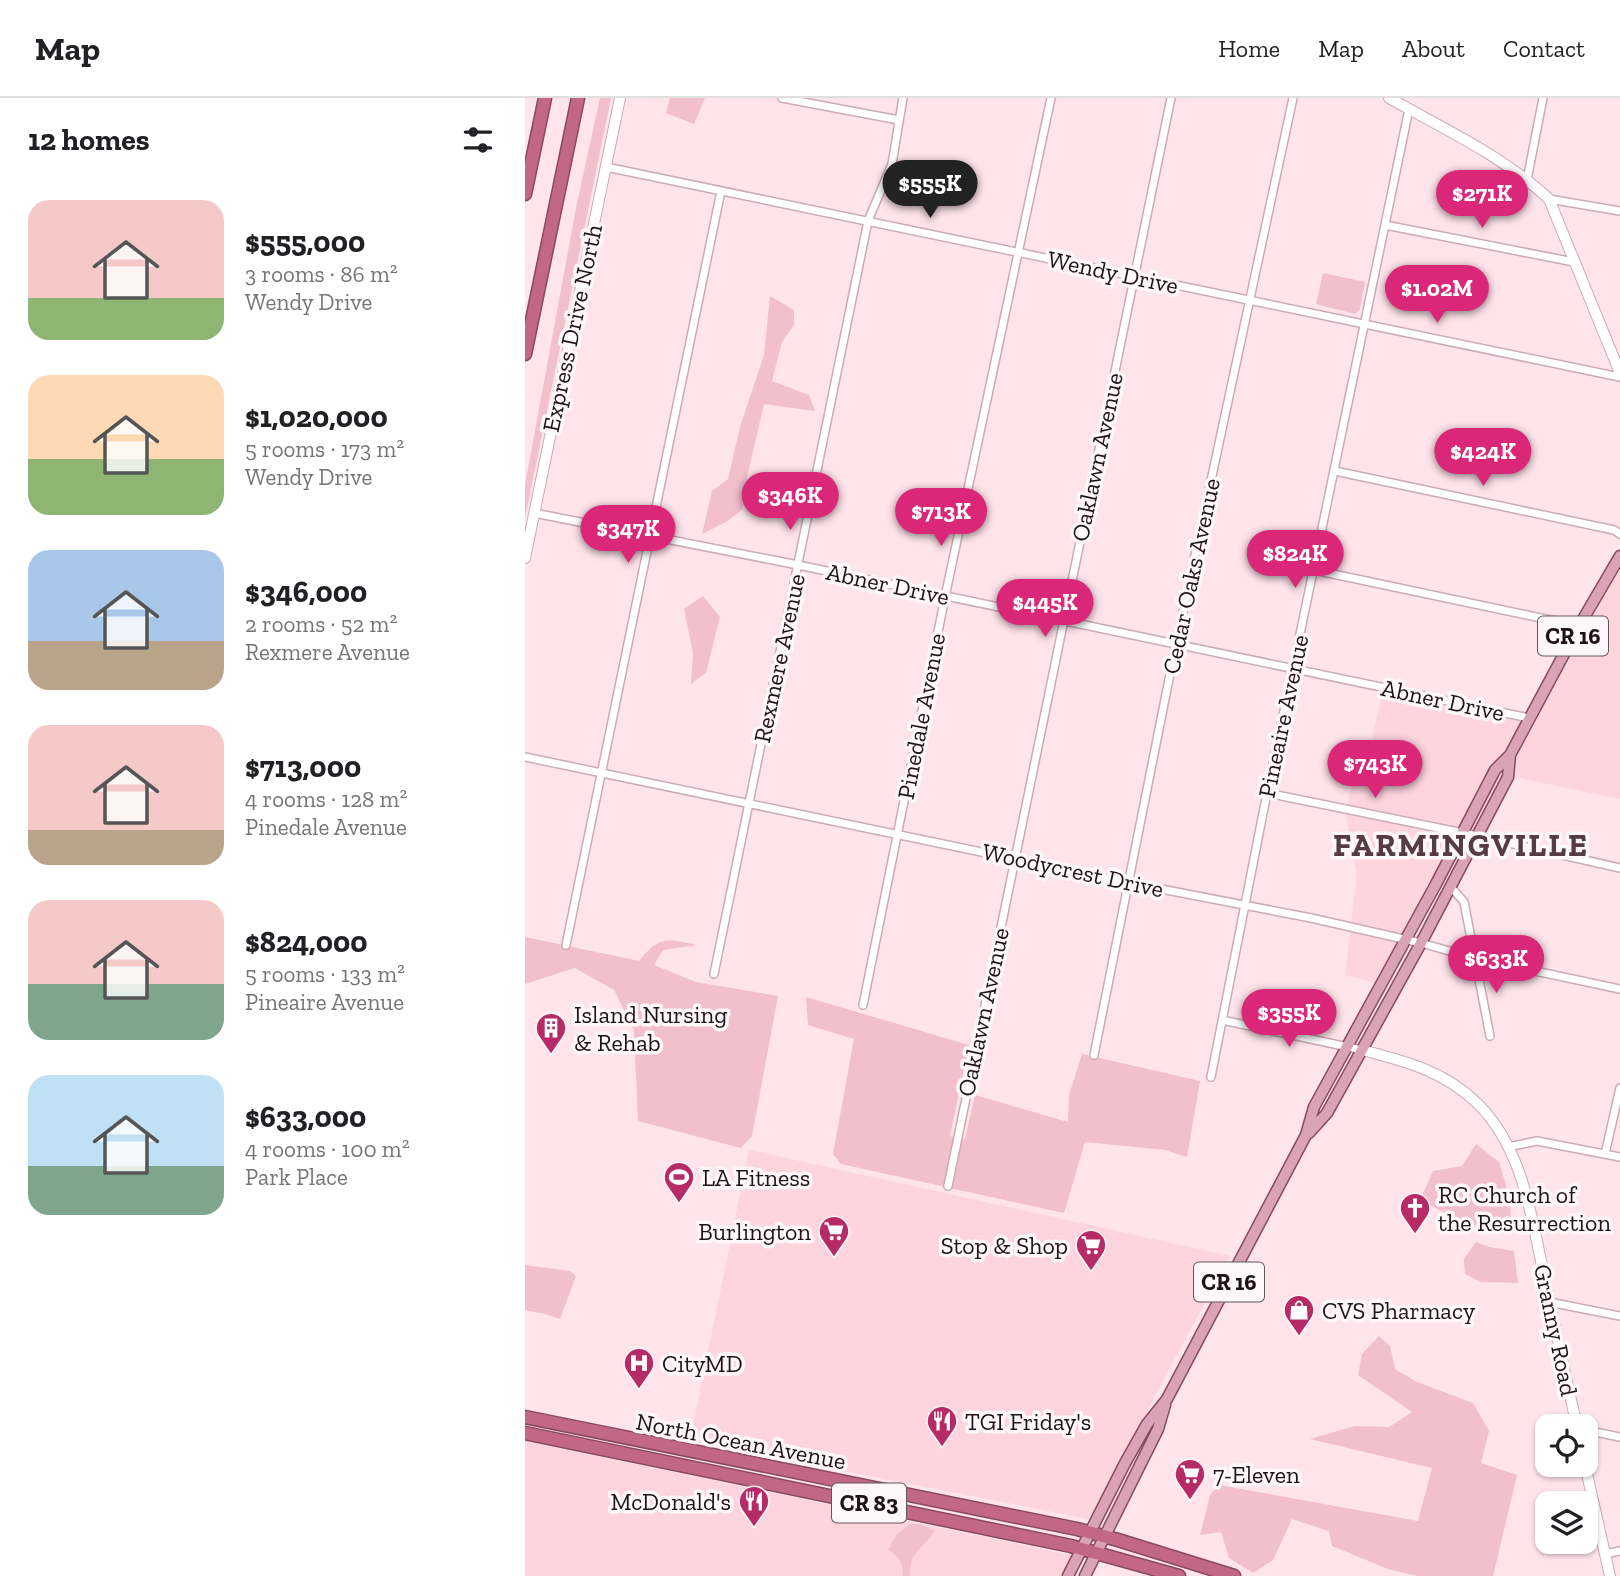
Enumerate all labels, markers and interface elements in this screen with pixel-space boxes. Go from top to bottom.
text: Map [35,29,100,68]
text: Home [1218,34,1280,63]
text: Map [1318,34,1364,63]
text: About [1402,34,1465,63]
text: Contact [1503,34,1585,63]
icon: filters [459,121,497,159]
text: 12 homes [28,122,150,158]
pin: $555K [881,160,979,220]
text: $555K [899,169,961,197]
pin: $271K [1433,170,1531,230]
text: $271K [1452,179,1512,207]
street label: Express Drive North [536,221,608,434]
text: $555,000 [245,224,365,260]
icon: home [84,228,168,312]
street label: Wendy Drive [1045,244,1181,300]
text: 3 rooms · 86 m² [245,260,398,288]
pin: $1.02M [1380,266,1494,325]
text: $1.02M [1401,274,1473,302]
text: Wendy Drive [245,288,372,316]
street label: Oaklawn Avenue [1065,370,1129,544]
text: $1,020,000 [245,399,388,435]
icon: home [84,403,168,487]
pin: $424K [1434,428,1532,488]
text: 5 rooms · 173 m² [245,435,404,463]
text: $424K [1450,437,1516,465]
text: Wendy Drive [245,463,372,491]
pin: $346K [741,472,839,532]
street label: Cedar Oaks Avenue [1156,475,1226,677]
text: $346K [758,481,822,509]
pin: $713K [892,489,990,548]
text: $713K [911,497,971,525]
pin: $347K [579,505,677,565]
text: $347K [596,514,660,542]
pin: $824K [1246,531,1344,590]
text: $824K [1263,539,1327,567]
street label: Abner Drive [824,557,952,611]
street label: Rexmere Avenue [747,571,811,745]
text: $346,000 [245,574,367,610]
icon: home [84,578,168,662]
pin: $445K [996,580,1094,639]
text: $445K [1012,588,1078,616]
text: 2 rooms · 52 m² [245,610,397,638]
road number: CR 16 [1538,616,1608,656]
street label: Pinedale Avenue [891,630,951,802]
street label: Pineaire Avenue [1252,632,1314,800]
text: Rexmere Avenue [245,638,410,666]
street label: Abner Drive [1379,673,1507,727]
pin: $743K [1326,740,1424,800]
text: $713,000 [245,749,361,785]
text: $743K [1343,749,1407,777]
icon: home [84,753,168,837]
text: 4 rooms · 128 m² [245,785,407,813]
text: Pinedale Avenue [245,813,407,841]
district label: FARMINGVILLE [1333,826,1589,864]
street label: Woodycrest Drive [980,837,1166,903]
text: $824,000 [245,924,368,960]
street label: Oaklawn Avenue [951,925,1015,1099]
icon: home [84,928,168,1012]
pin: $633K [1447,936,1545,995]
text: $633K [1464,944,1528,972]
text: 5 rooms · 133 m² [245,960,405,988]
text: Pineaire Avenue [245,988,404,1016]
pin: $355K [1240,990,1338,1049]
text: $355K [1257,998,1321,1026]
place label: Island Nursing & Rehab [574,1000,727,1057]
building icon: Island Nursing & Rehab [534,1011,568,1055]
text: $633,000 [245,1099,366,1135]
icon: home [84,1103,168,1187]
text: 4 rooms · 100 m² [245,1135,410,1163]
sports icon: LA Fitness [662,1160,696,1204]
text: Park Place [245,1163,348,1191]
place label: LA Fitness [702,1163,810,1192]
place label: RC Church of the Resurrection [1438,1180,1611,1237]
church icon: RC Church of the Resurrection [1398,1191,1432,1235]
supermarket icon: Burlington [817,1214,851,1258]
place label: Burlington [698,1217,811,1246]
supermarket icon: Stop & Shop [1074,1228,1108,1272]
place label: Stop & Shop [941,1231,1068,1260]
street label: Granny Road [1528,1261,1584,1399]
road number: CR 16 [1194,1262,1264,1302]
shop icon: CVS Pharmacy [1282,1293,1316,1337]
place label: CVS Pharmacy [1322,1296,1476,1325]
hospital icon: CityMD [622,1346,656,1390]
place label: CityMD [662,1349,743,1378]
restaurant icon: TGI Friday's [925,1404,959,1448]
street label: North Ocean Avenue [634,1406,848,1476]
place label: TGI Friday's [965,1407,1091,1436]
map controls [1535,1414,1598,1554]
button: locate [1535,1414,1598,1477]
supermarket icon: 7-Eleven [1173,1457,1207,1501]
place label: 7-Eleven [1213,1460,1300,1489]
restaurant icon: McDonald's [737,1484,771,1528]
road number: CR 83 [832,1484,906,1522]
place label: McDonald's [611,1487,731,1516]
button: layers [1535,1491,1598,1554]

